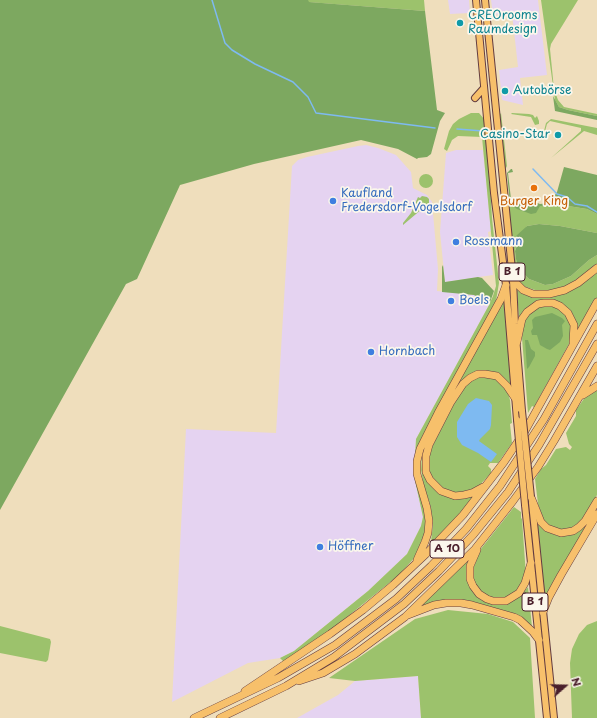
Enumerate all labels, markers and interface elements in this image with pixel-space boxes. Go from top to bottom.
place label: CREOrooms Raumdesign [468,9,537,37]
marker: CREOrooms Raumdesign [455,18,465,28]
place label: Autobörse [513,84,571,98]
marker: Autobörse [500,86,510,96]
place label: Casino-Star [480,128,550,142]
marker: Casino-Star [553,130,563,140]
marker: Burger King [529,183,539,193]
place label: Kaufland Fredersdorf-Vogelsdorf [341,187,472,215]
place label: Burger King [500,195,568,209]
marker: Kaufland Fredersdorf-Vogelsdorf [328,196,338,206]
place label: Rossmann [464,235,523,249]
marker: Rossmann [451,237,461,247]
road number: B 1 [499,263,525,281]
place label: Boels [459,294,489,308]
marker: Boels [446,296,456,306]
place label: Hornbach [379,345,435,359]
marker: Hornbach [366,347,376,357]
place label: Höffner [328,540,374,554]
road number: A 10 [430,540,464,558]
marker: Höffner [315,542,325,552]
road number: B 1 [522,593,548,611]
north arrow [545,666,585,706]
text: N [567,675,586,689]

